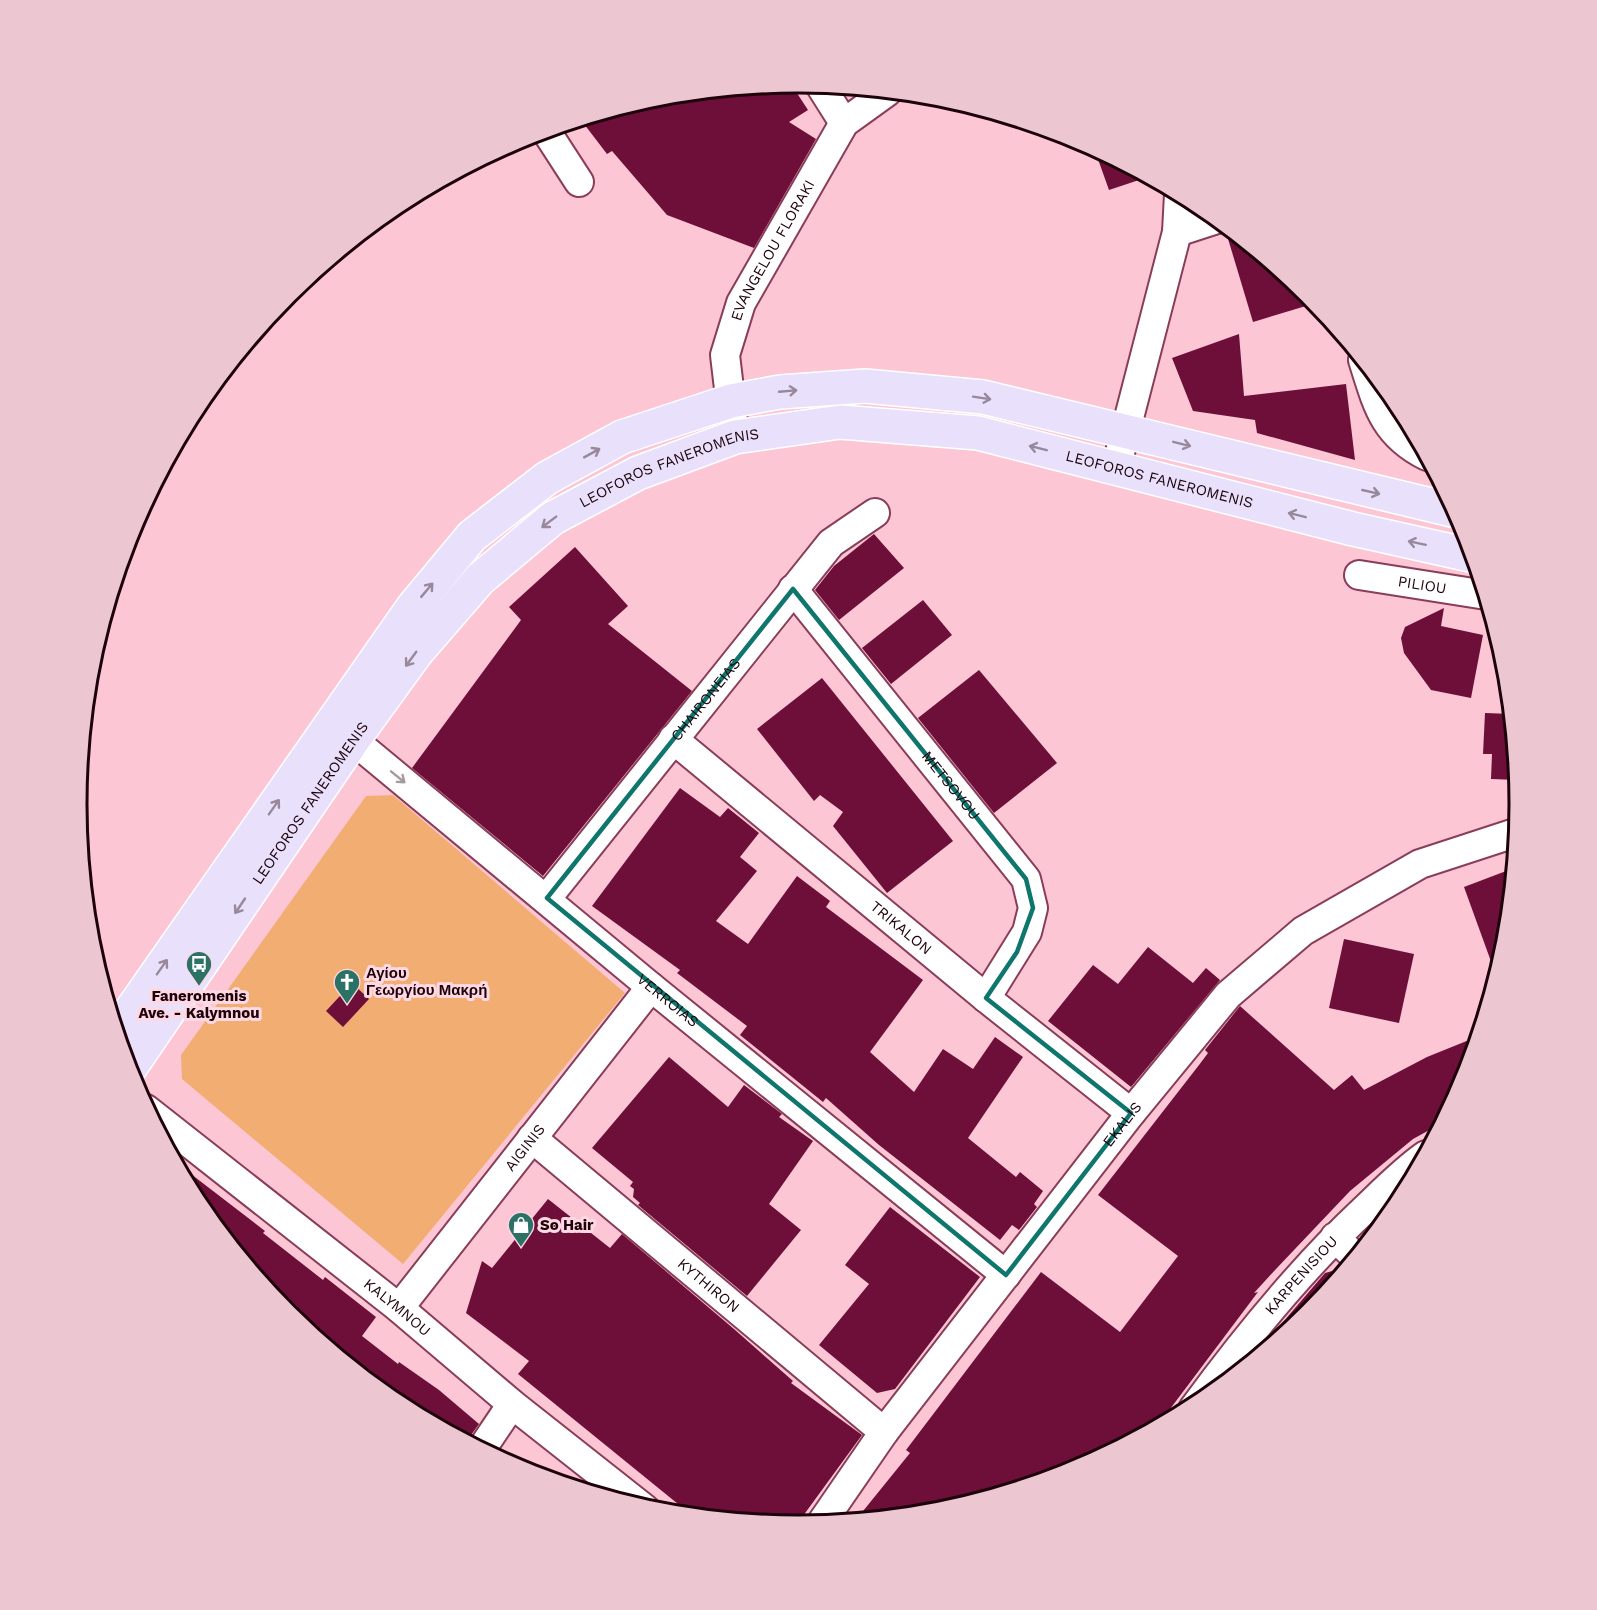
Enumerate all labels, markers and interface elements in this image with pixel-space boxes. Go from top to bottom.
street label: EVANGELOU FLORAKI [727,177,819,323]
one-way arrow [778,385,798,396]
one-way arrow [972,393,992,404]
street label: LEOFOROS FANEROMENIS [576,425,760,511]
one-way arrow [1172,439,1191,450]
one-way arrow [1029,442,1048,454]
one-way arrow [582,447,600,458]
street label: LEOFOROS FANEROMENIS [1064,447,1255,512]
one-way arrow [1361,486,1380,498]
one-way arrow [1287,508,1306,520]
one-way arrow [541,516,557,529]
one-way arrow [1407,537,1427,548]
street label: PILIOU [1397,572,1448,598]
one-way arrow [420,583,434,598]
one-way arrow [405,651,418,667]
street label: CHAIRONEIAS [667,655,744,745]
street label: LEOFOROS FANEROMENIS [248,718,372,888]
street label: METSOVOU [918,747,984,823]
one-way arrow [390,770,406,783]
one-way arrow [268,800,280,816]
one-way arrow [234,897,246,913]
street label: TRIKALON [867,897,935,958]
bus stop icon: Faneromenis Ave. - Kalymnou [184,949,214,987]
one-way arrow [156,959,168,975]
place label: Αγίου Γεωργίου Μακρή [366,964,487,999]
church icon: Αγίου Γεωργίου Μακρή [332,967,362,1005]
street label: VERROIAS [633,970,702,1031]
place label: Faneromenis Ave. - Kalymnou [138,987,260,1022]
street label: EKALIS [1099,1098,1145,1151]
street label: AIGINIS [501,1120,549,1175]
shop icon: So Hair [506,1210,536,1248]
place label: So Hair [540,1216,594,1234]
street label: KARPENISIOU [1261,1232,1341,1318]
street label: KYTHIRON [674,1254,743,1316]
street label: KALYMNOU [360,1275,434,1340]

